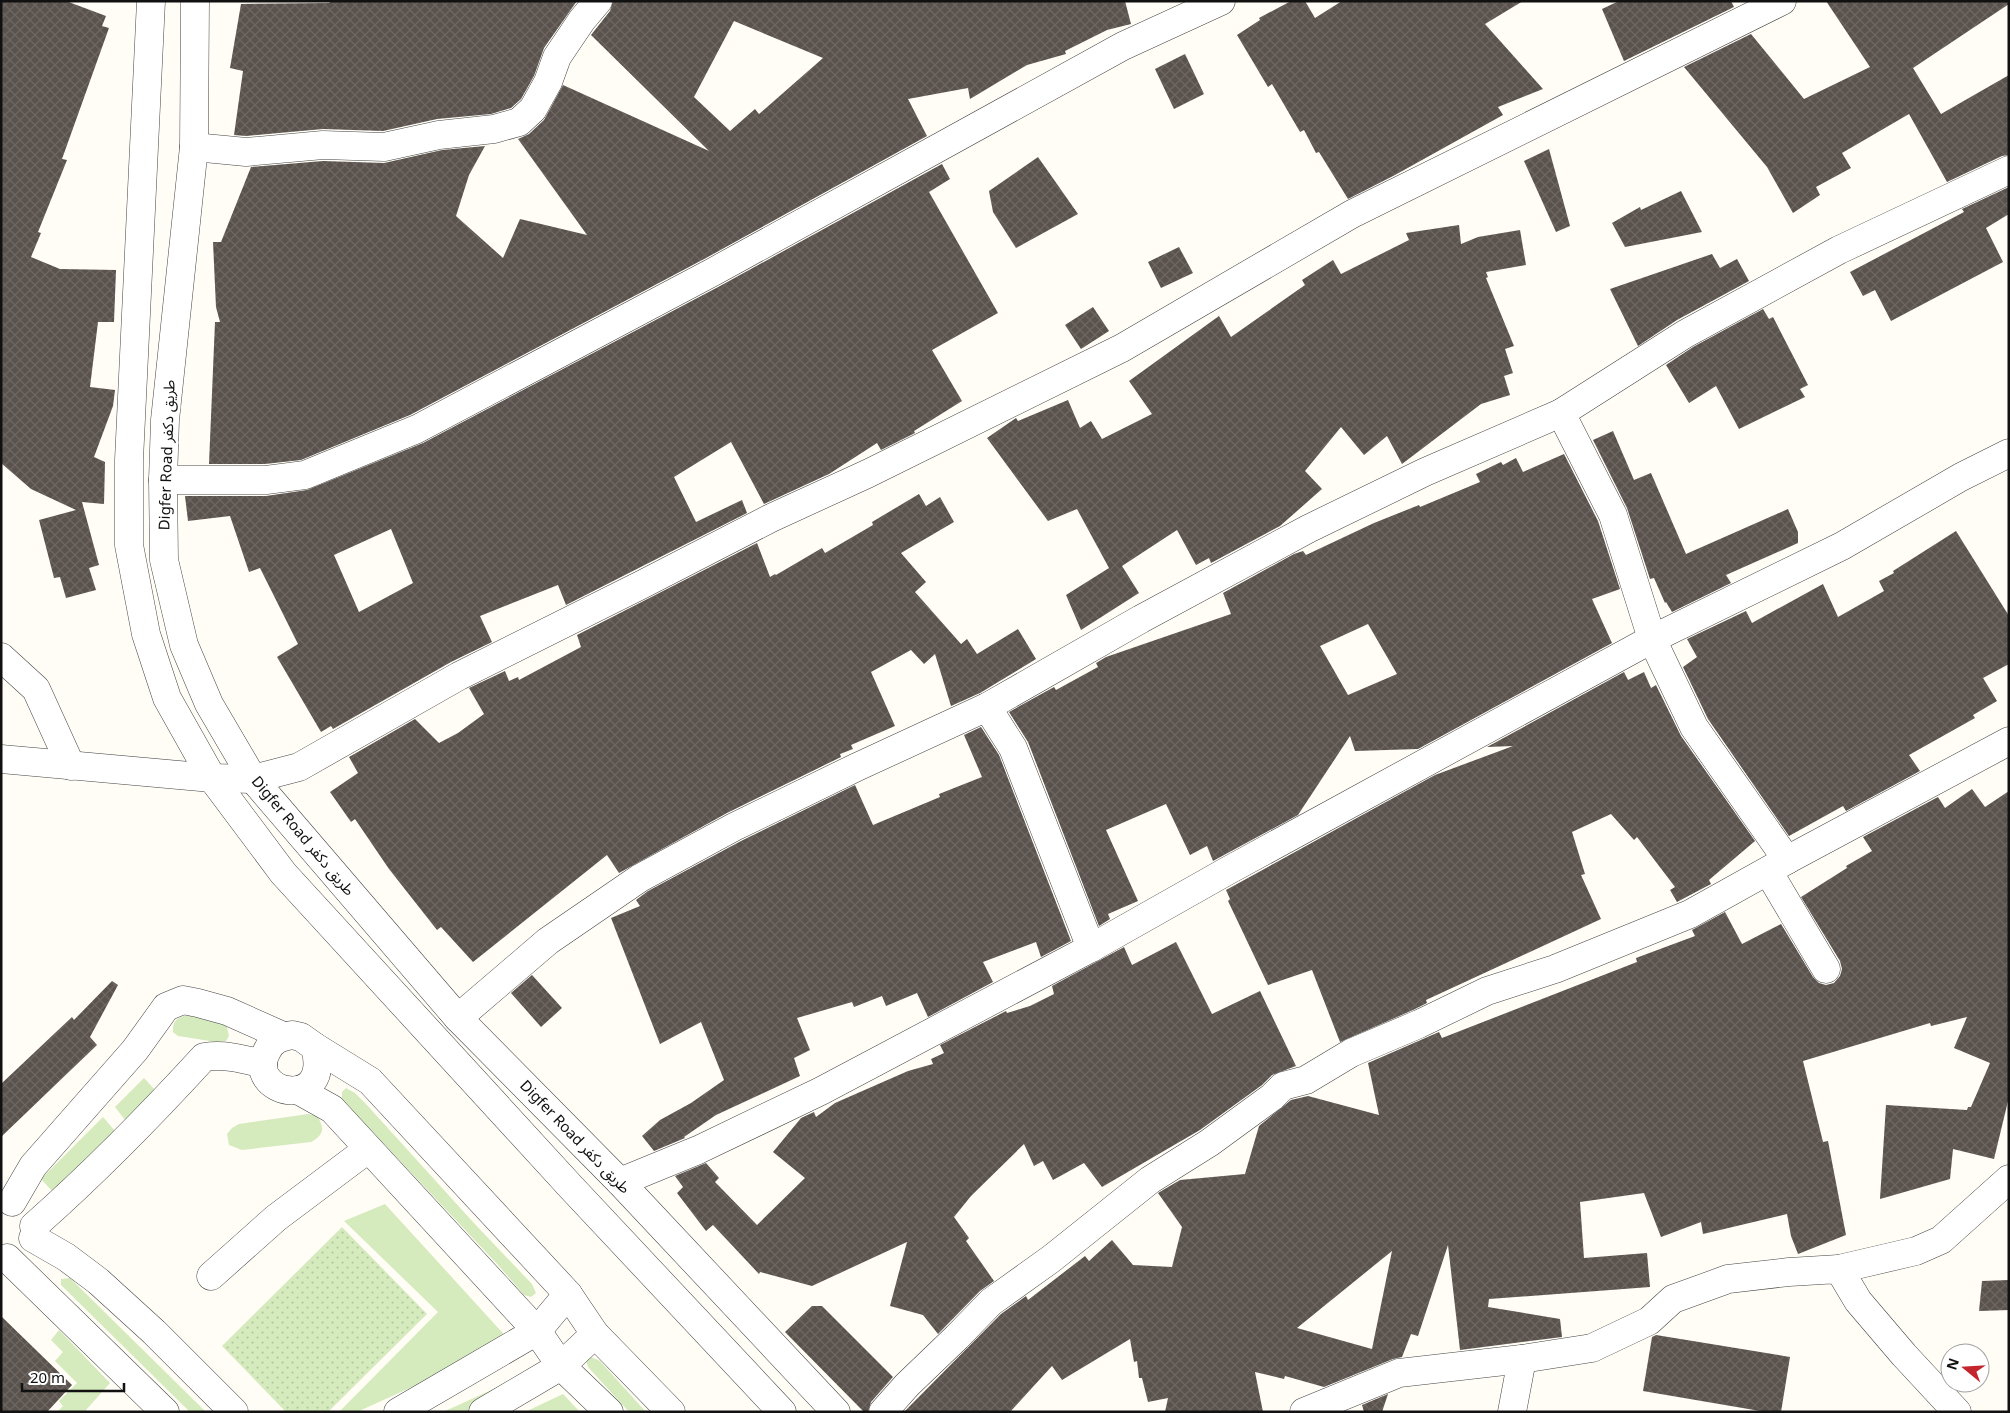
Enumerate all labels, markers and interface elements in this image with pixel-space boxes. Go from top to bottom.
street label: Digfer Road طريق دكفر [148,379,186,531]
street label: Digfer Road طريق دكفر [242,768,364,904]
street label: Digfer Road طريق دكفر [511,1072,639,1202]
north arrow [1940,1343,1990,1393]
text: N [1938,1354,1969,1374]
scale bar [22,1360,125,1392]
text: 20 m [30,1362,65,1394]

